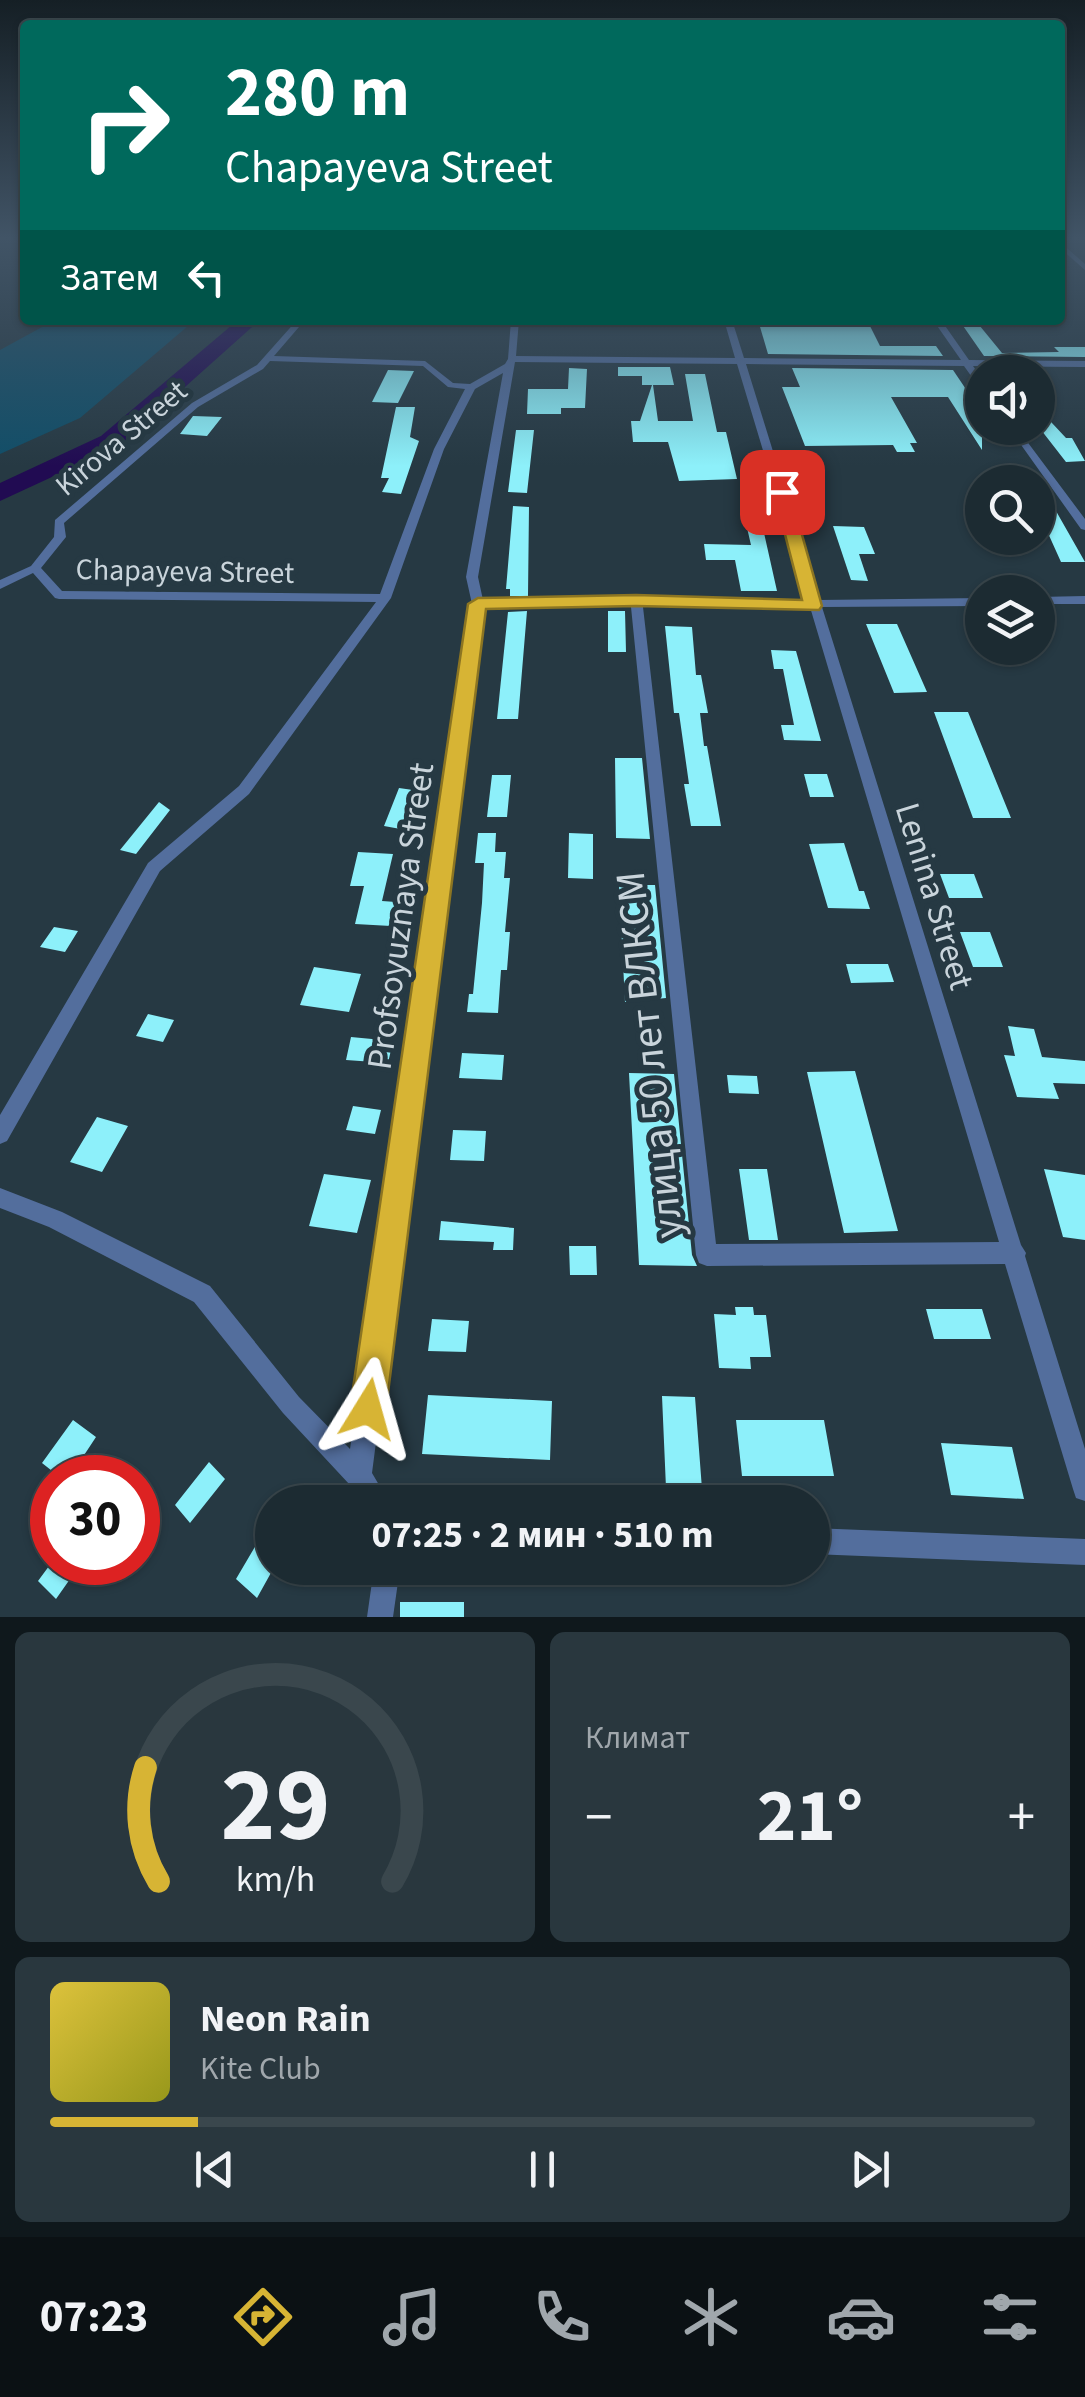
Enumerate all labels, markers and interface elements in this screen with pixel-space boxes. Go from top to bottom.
text: 280 m [225,43,410,143]
icon: right [60,60,190,190]
text: Chapayeva Street [225,136,553,200]
icon: left [179,250,234,305]
text: Затем [60,251,159,305]
map controls [965,355,1055,665]
button: sound [965,355,1055,445]
street label: Kirova Street [46,370,197,507]
pin [740,450,825,535]
icon: arrive [755,465,810,520]
button: search [965,465,1055,555]
street label: Chapayeva Street [75,548,295,595]
button: layers [965,575,1055,665]
street label: Profsoyuznaya Street [355,759,447,1073]
street label: Lenina Street [882,797,986,996]
street label: улица 50 лет ВЛКСМ [601,868,699,1241]
position arrow [316,1357,420,1461]
speed limit sign: 30 [30,1455,160,1585]
text: 07:25 · 2 мин · 510 m [371,1508,714,1562]
text: Климат [585,1715,690,1761]
text: 29 [220,1733,330,1881]
text: 21° [757,1763,863,1870]
text: − [585,1779,612,1857]
text: + [1008,1779,1035,1857]
text: km/h [235,1854,315,1905]
text: Neon Rain [200,1992,371,2046]
text: Kite Club [200,2046,321,2092]
icon: previous [187,2142,242,2197]
icon: pause [515,2142,570,2197]
icon: next [843,2142,898,2197]
icon: directions [228,2282,298,2352]
icon: music [377,2282,447,2352]
icon: phone [527,2282,597,2352]
icon: climate [676,2282,746,2352]
icon: car [826,2282,896,2352]
icon: filters [975,2282,1045,2352]
text: 07:23 [40,2285,148,2349]

